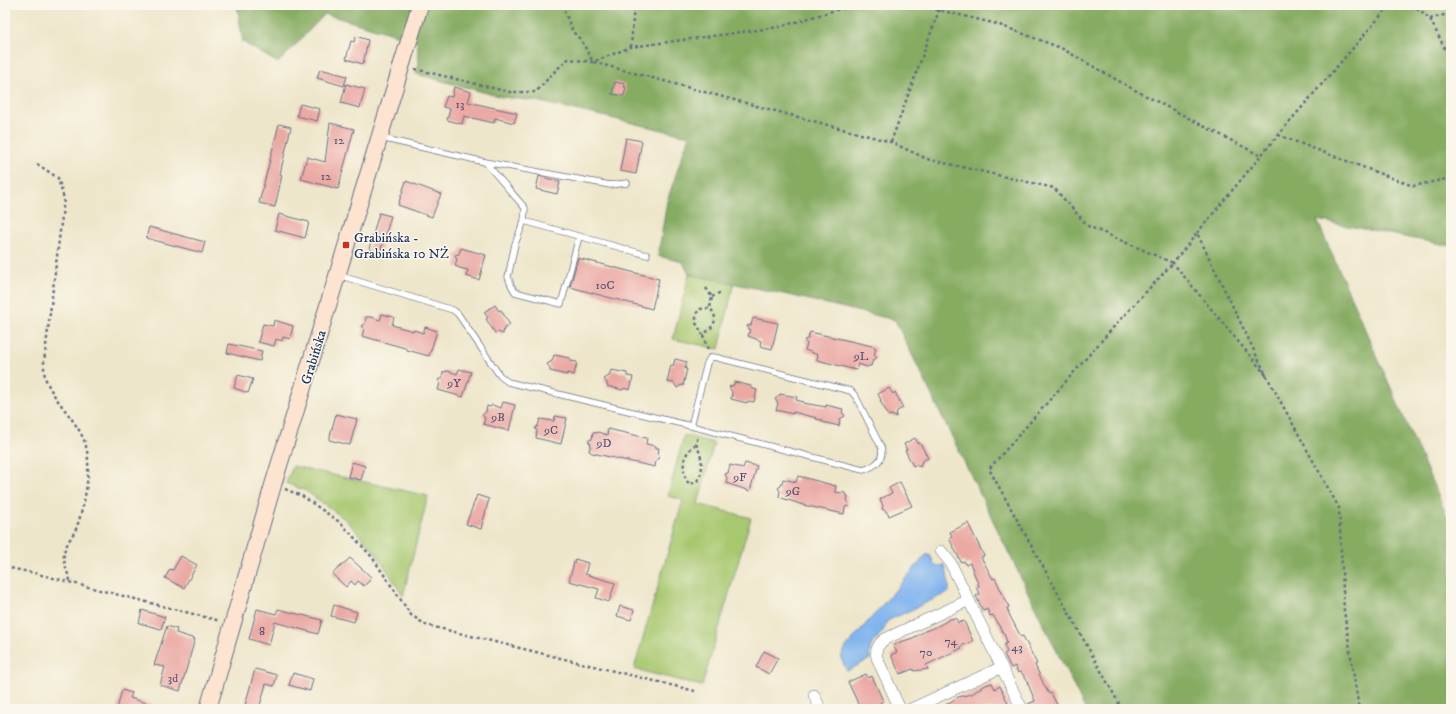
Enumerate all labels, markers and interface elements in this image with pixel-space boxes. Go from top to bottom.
house number: 13 [456,97,464,112]
house number: 12 [334,133,344,148]
house number: 12 [321,169,331,184]
place label: Grabińska - Grabińska 10 NŻ [354,229,449,263]
marker: Grabińska - Grabińska 10 NŻ [341,240,351,250]
house number: 10C [596,278,614,293]
street label: Grabińska [297,328,331,387]
house number: 9L [853,349,869,364]
house number: 9Y [446,376,461,391]
house number: 9B [490,410,505,425]
house number: 9C [543,423,558,438]
house number: 9D [596,436,612,451]
house number: 9F [732,470,747,485]
house number: 9G [785,484,801,499]
house number: 8 [259,624,265,639]
house number: 74 [944,634,959,649]
house number: 43 [1011,640,1023,655]
house number: 70 [920,645,932,660]
house number: 3d [168,671,178,686]

